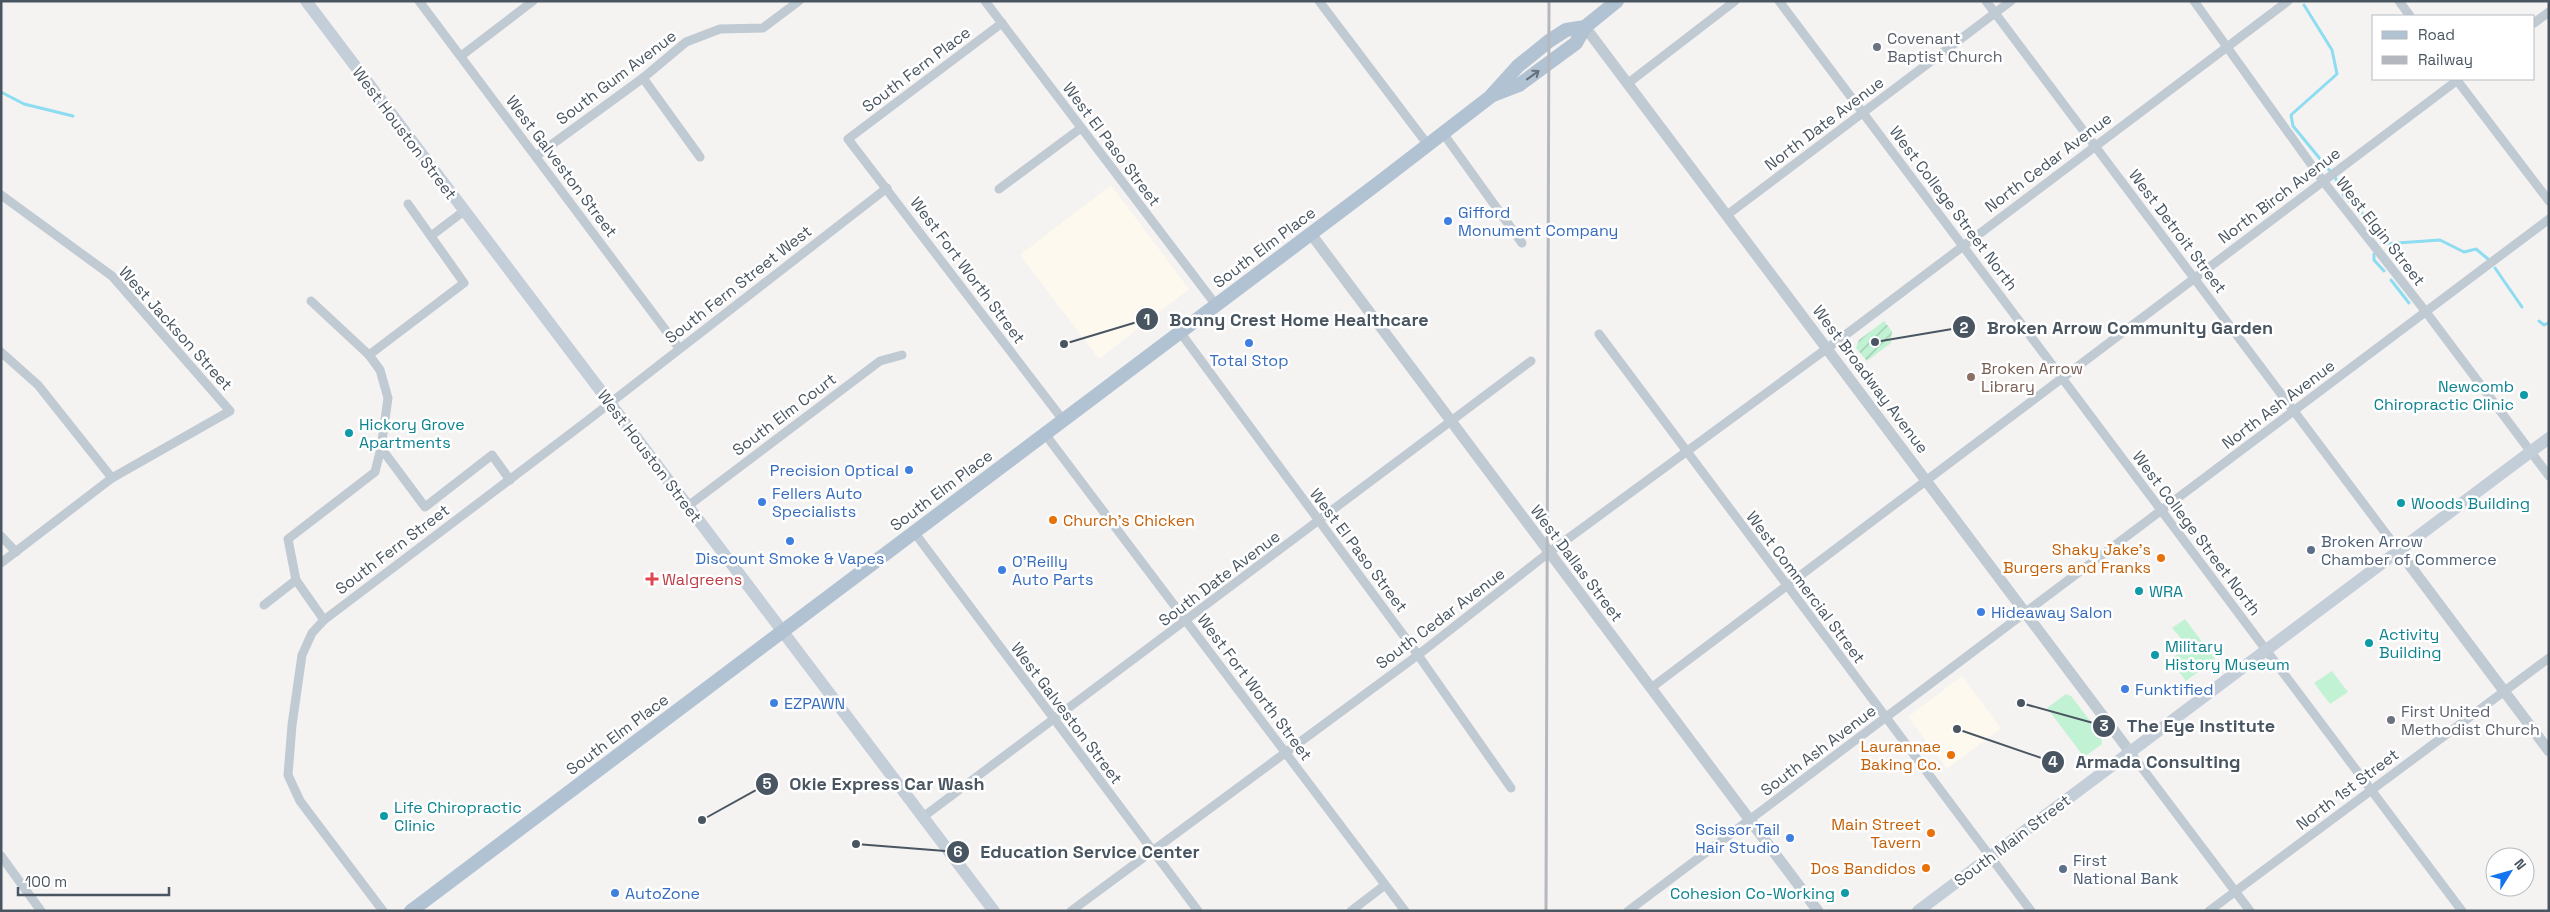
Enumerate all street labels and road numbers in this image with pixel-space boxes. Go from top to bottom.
street label: South Fern Place [858,22,975,117]
street label: South Gum Avenue [552,25,681,130]
street label: West Houston Street [348,63,461,204]
street label: North Date Avenue [1760,72,1888,175]
street label: West El Paso Street [1058,78,1165,210]
street label: West Galveston Street [501,91,622,241]
street label: North Cedar Avenue [1981,108,2116,217]
street label: West College Street North [1885,122,2022,295]
street label: North Birch Avenue [2214,143,2345,248]
street label: West Detroit Street [2124,165,2231,298]
street label: West Elgin Street [2331,172,2430,290]
street label: West Fort Worth Street [905,193,1030,348]
street label: South Elm Place [1209,202,1320,293]
street label: South Fern Street West [661,221,816,348]
street label: West Jackson Street [114,262,237,395]
street label: West Broadway Avenue [1808,301,1933,458]
street label: North Ash Avenue [2218,355,2339,454]
street label: South Elm Court [728,368,841,460]
street label: West Houston Street [593,386,706,527]
street label: South Elm Place [886,445,997,536]
street label: West College Street North [2128,447,2265,620]
street label: West El Paso Street [1305,484,1412,616]
street label: South Fern Street [331,500,454,599]
street label: West Dallas Street [1526,501,1627,626]
street label: West Commercial Street [1741,507,1870,668]
street label: South Date Avenue [1154,526,1284,631]
street label: South Cedar Avenue [1372,563,1509,674]
street label: West Fort Worth Street [1192,610,1317,765]
street label: West Galveston Street [1006,638,1127,788]
street label: South Elm Place [562,689,673,780]
street label: South Ash Avenue [1756,700,1880,801]
street label: North 1st Street [2292,744,2403,835]
street label: South Main Street [1950,790,2075,891]

